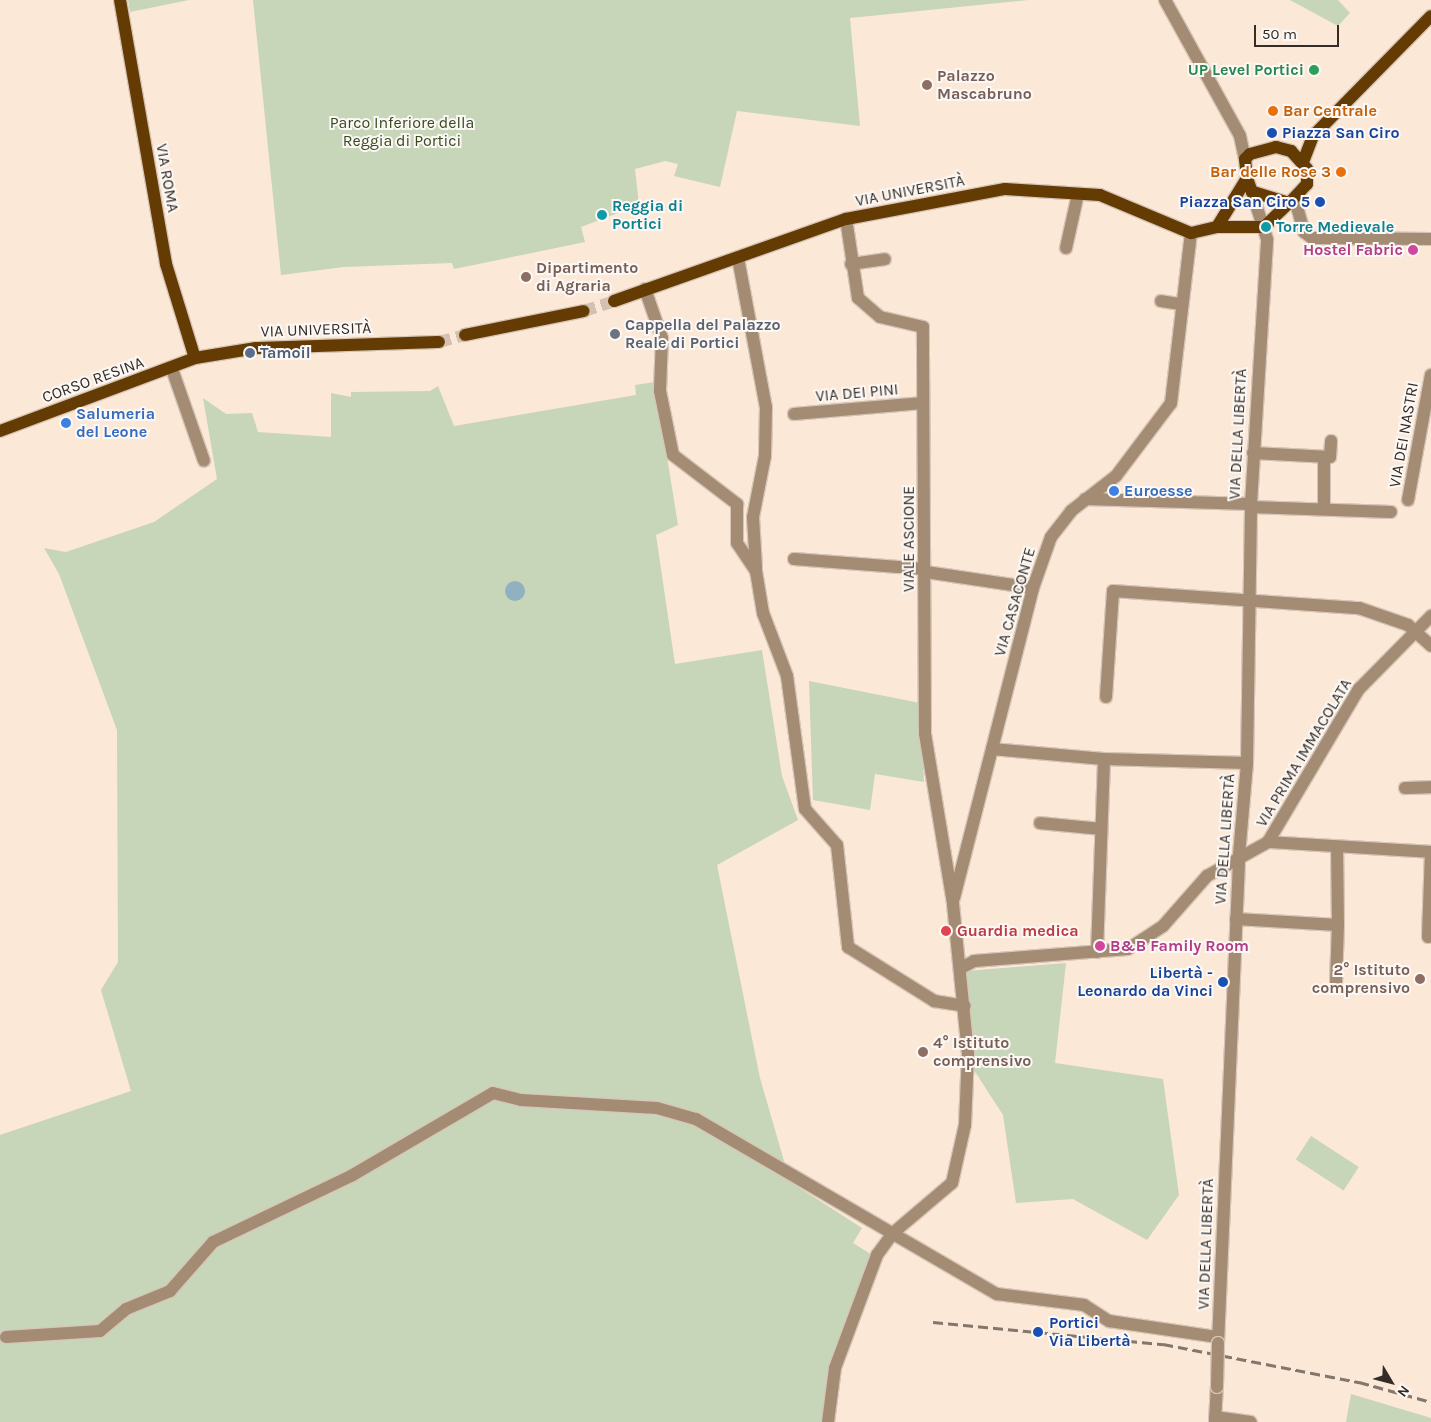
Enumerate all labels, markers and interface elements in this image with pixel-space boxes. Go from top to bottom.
scale bar [1256,15,1341,47]
text: 50 m [1262,25,1297,43]
place label: UP Level Portici [1188,60,1304,80]
marker: UP Level Portici [1308,64,1320,76]
place label: Palazzo Mascabruno [937,66,1032,104]
marker: Palazzo Mascabruno [921,79,933,91]
place label: Bar Centrale [1283,101,1377,121]
marker: Bar Centrale [1267,105,1279,117]
park label: Parco Inferiore della Reggia di Portici [330,113,474,151]
place label: Piazza San Ciro [1282,123,1399,143]
marker: Piazza San Ciro [1266,127,1278,139]
street label: VIA ROMA [152,142,182,214]
place label: Bar delle Rose 3 [1210,162,1331,182]
marker: Bar delle Rose 3 [1335,166,1347,178]
street label: VIA UNIVERSITÀ [854,171,966,211]
place label: Piazza San Ciro 5 [1179,192,1310,212]
place label: Reggia di Portici [612,196,683,234]
marker: Piazza San Ciro 5 [1314,196,1326,208]
marker: Reggia di Portici [596,209,608,221]
place label: Torre Medievale [1276,217,1394,237]
marker: Torre Medievale [1260,221,1272,233]
place label: Hostel Fabric [1303,240,1403,260]
marker: Hostel Fabric [1407,244,1419,256]
place label: Dipartimento di Agraria [536,258,638,296]
marker: Dipartimento di Agraria [520,271,532,283]
place label: Cappella del Palazzo Reale di Portici [625,315,781,353]
street label: VIA UNIVERSITÀ [260,318,372,342]
marker: Cappella del Palazzo Reale di Portici [609,328,621,340]
place label: Tamoil [260,343,311,363]
marker: Tamoil [244,347,256,359]
street label: CORSO RESINA [40,353,146,407]
street label: VIA DELLA LIBERTÀ [1225,368,1251,500]
street label: VIA DEI PINI [815,380,899,406]
street label: VIA DEI NASTRI [1385,381,1423,489]
place label: Salumeria del Leone [76,404,155,442]
marker: Salumeria del Leone [60,417,72,429]
place label: Euroesse [1124,481,1193,501]
marker: Euroesse [1108,485,1120,497]
street label: VIALE ASCIONE [899,486,919,592]
street label: VIA CASACONTE [990,545,1040,659]
street label: VIA PRIMA IMMACOLATA [1252,675,1356,831]
street label: VIA DELLA LIBERTÀ [1211,773,1239,905]
place label: Guardia medica [957,921,1079,941]
marker: Guardia medica [939,924,953,938]
place label: B&B Family Room [1110,936,1249,956]
marker: B&B Family Room [1094,940,1106,952]
place label: 2° Istituto comprensivo [1312,960,1410,998]
place label: Libertà - Leonardo da Vinci [1077,963,1213,1001]
marker: 2° Istituto comprensivo [1414,973,1426,985]
marker: Libertà - Leonardo da Vinci [1217,976,1229,988]
place label: 4° Istituto comprensivo [933,1033,1031,1071]
marker: 4° Istituto comprensivo [917,1046,929,1058]
street label: VIA DELLA LIBERTÀ [1194,1178,1218,1310]
place label: Portici Via Libertà [1049,1313,1131,1351]
marker: Portici Via Libertà [1031,1325,1045,1339]
north arrow [1366,1357,1416,1407]
text: N [1394,1382,1413,1400]

